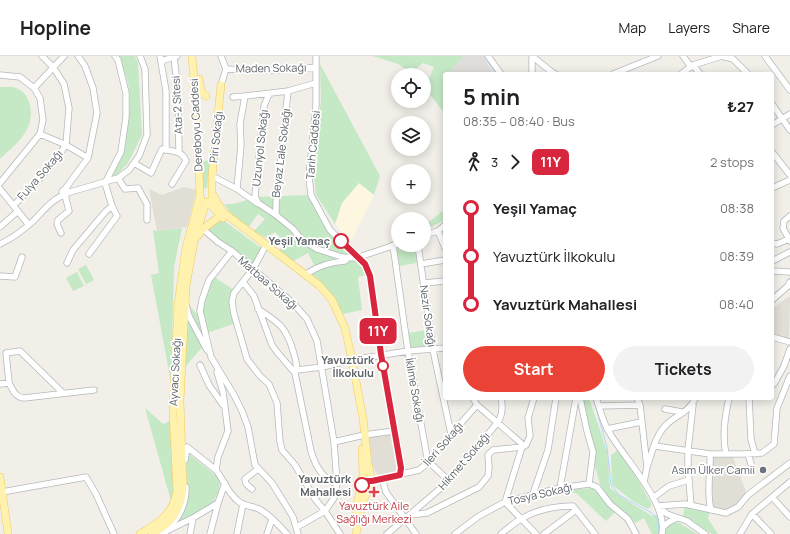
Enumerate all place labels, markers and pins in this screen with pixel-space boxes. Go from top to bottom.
place label: Yeşil Yamaç [268,233,330,248]
marker: Yeşil Yamaç [333,233,349,249]
place label: Yavuztürk İlkokulu [321,352,375,380]
marker: Yavuztürk İlkokulu [377,360,389,372]
place label: Asım Ülker Camii [671,462,755,477]
marker: Asım Ülker Camii [758,465,768,475]
place label: Yavuztürk Mahallesi [298,471,352,499]
marker: Yavuztürk Mahallesi [354,477,370,493]
marker: Yavuztürk Aile Sağlığı Merkezi [368,486,380,498]
place label: Yavuztürk Aile Sağlığı Merkezi [336,498,412,526]

